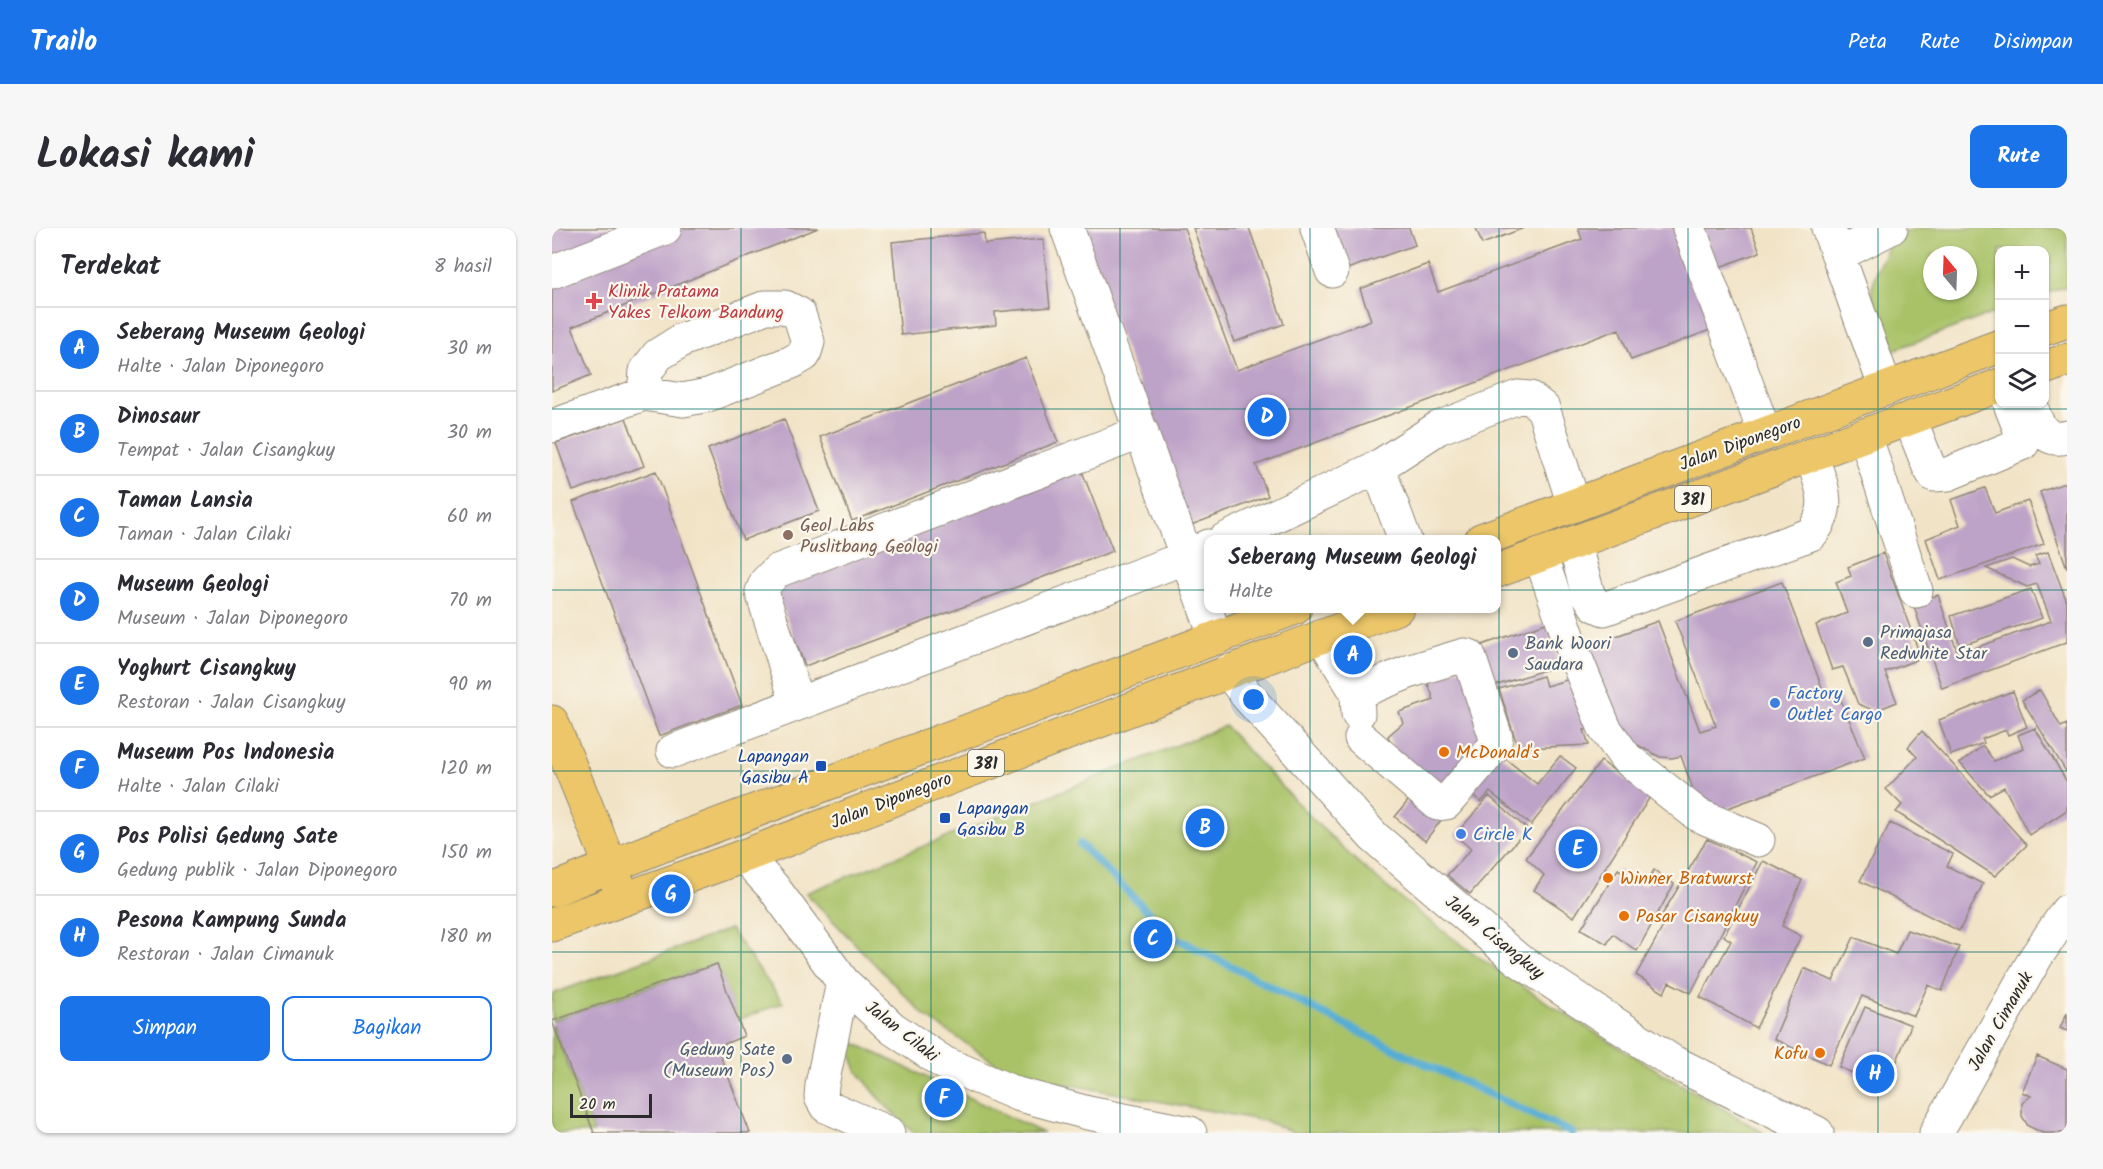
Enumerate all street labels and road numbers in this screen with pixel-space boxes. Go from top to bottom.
street label: Jalan Diponegoro [1676,409,1805,480]
road number: 381 [1675,486,1711,512]
road number: 381 [968,750,1004,776]
street label: Jalan Diponegoro [827,765,956,838]
street label: Jalan Cisangkuy [1438,889,1551,988]
street label: Jalan Cimanuk [1961,966,2042,1077]
street label: Jalan Cilaki [858,994,945,1071]

